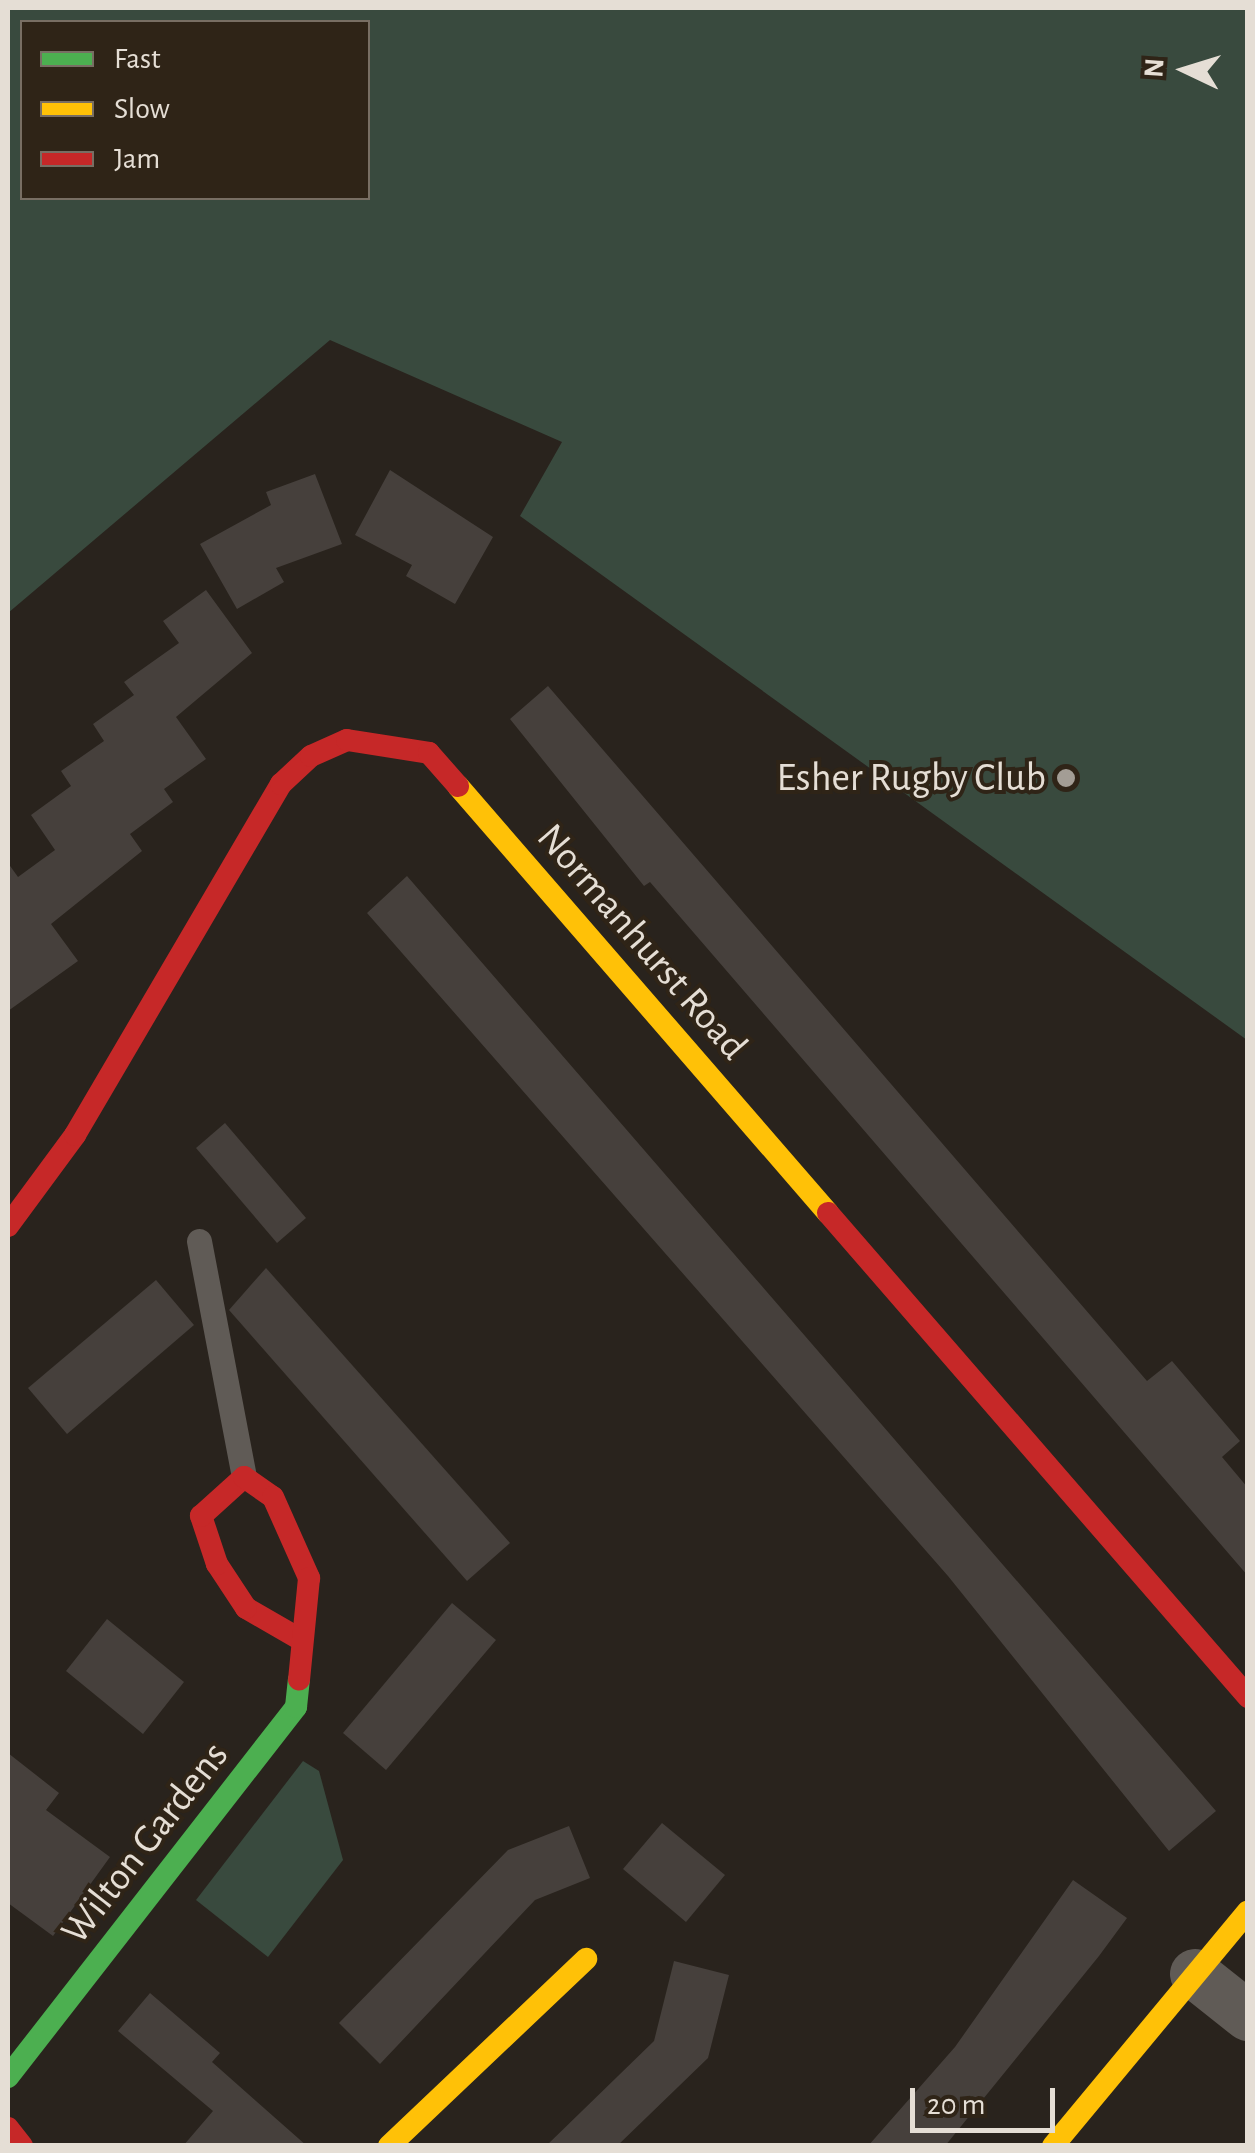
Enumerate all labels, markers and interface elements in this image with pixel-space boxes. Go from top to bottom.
legend [20,20,370,200]
north arrow [1135,20,1235,120]
text: Fast [114,44,161,74]
text: N [1140,57,1170,79]
text: Slow [114,94,170,124]
text: Jam [114,144,160,174]
place label: Esher Rugby Club [777,754,1046,802]
marker: Esher Rugby Club [1055,767,1077,789]
street label: Normanhurst Road [527,814,757,1070]
street label: Wilton Gardens [51,1732,239,1954]
scale bar [915,2068,1060,2130]
text: 20 m [927,2090,985,2120]

